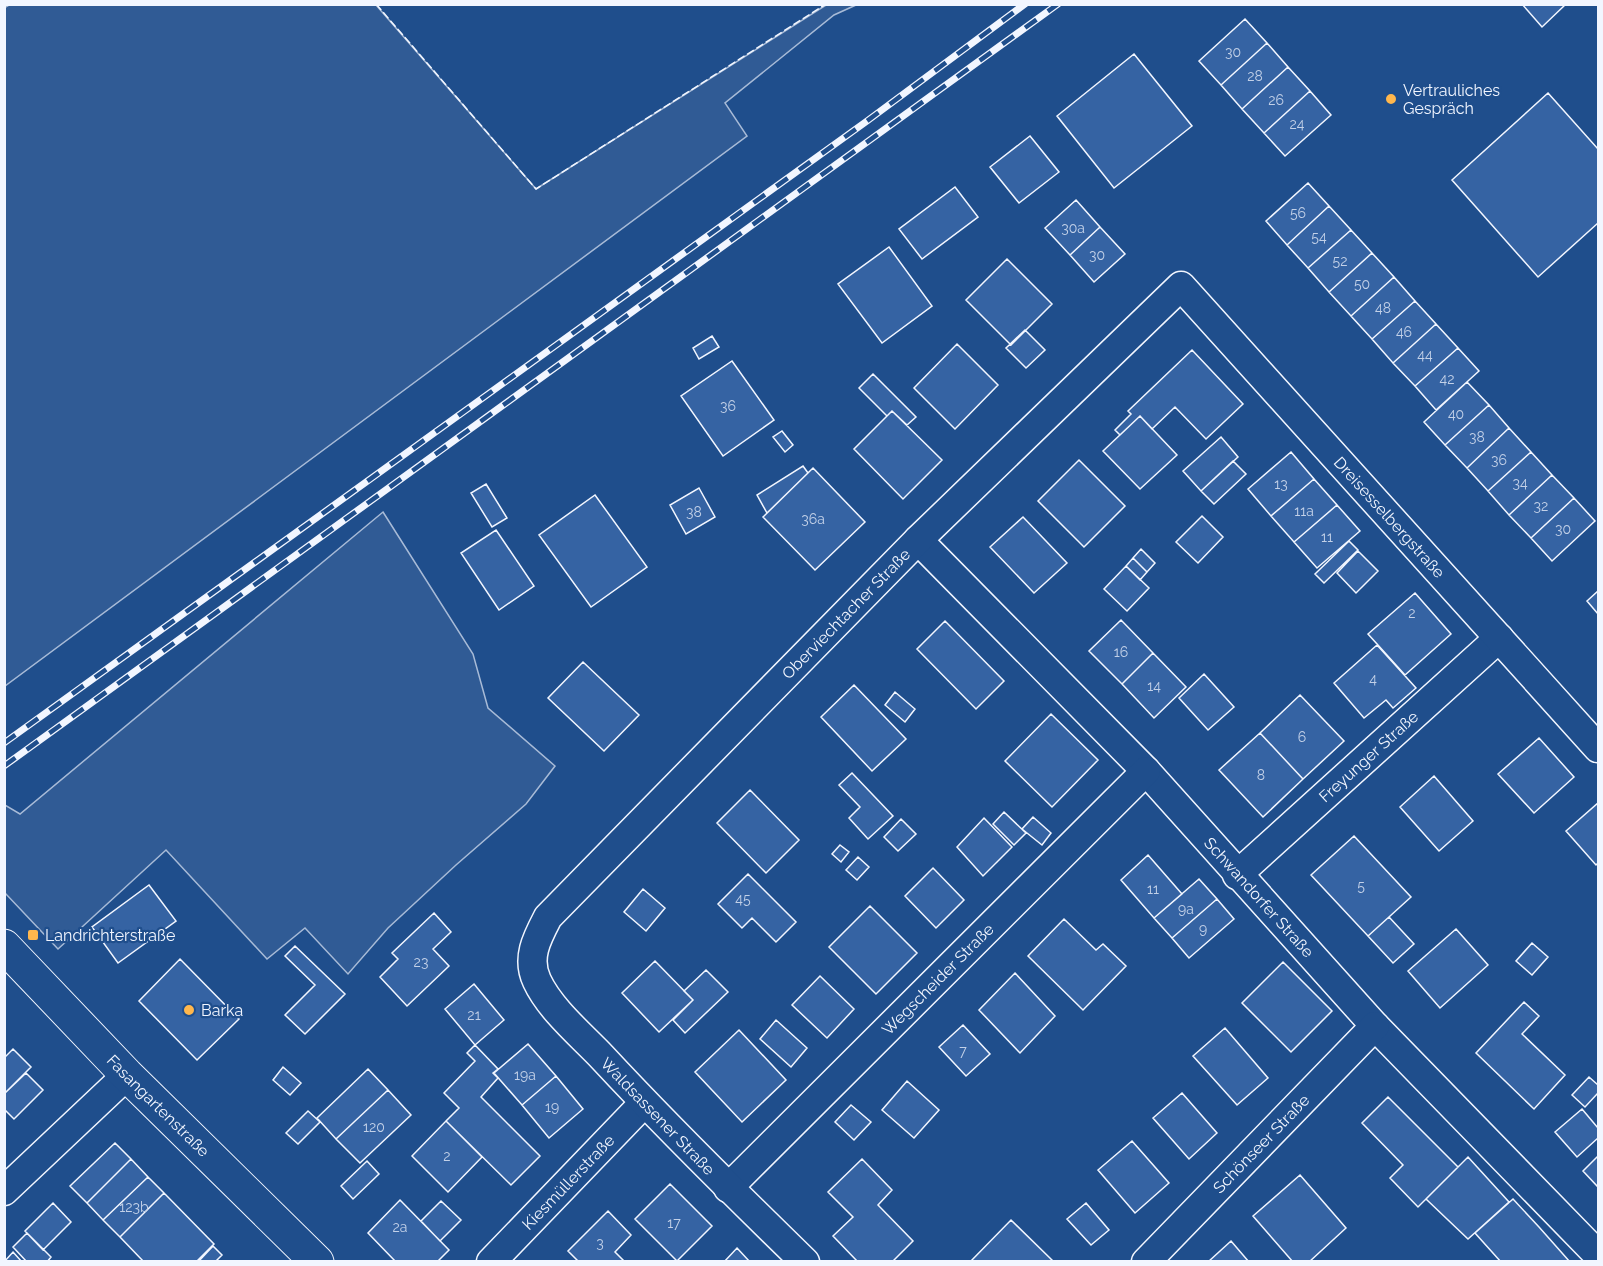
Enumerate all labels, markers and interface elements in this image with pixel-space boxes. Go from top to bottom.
house number: 30 [1225,44,1241,60]
house number: 28 [1247,68,1263,84]
place label: Vertrauliches Gespräch [1403,81,1500,118]
house number: 26 [1268,92,1284,108]
marker: Vertrauliches Gespräch [1384,92,1398,106]
house number: 24 [1290,116,1305,132]
house number: 56 [1290,205,1306,221]
house number: 30a [1061,220,1085,236]
house number: 54 [1311,229,1327,245]
house number: 30 [1089,247,1105,263]
house number: 52 [1333,253,1347,269]
house number: 50 [1354,276,1370,292]
house number: 48 [1375,300,1391,316]
house number: 46 [1396,324,1412,340]
house number: 44 [1417,347,1433,363]
house number: 42 [1440,371,1454,387]
house number: 36 [720,398,736,414]
house number: 40 [1448,406,1464,422]
house number: 38 [1469,429,1485,445]
house number: 36 [1491,452,1507,468]
street label: Dreisesselbergstraße [1330,453,1449,582]
house number: 34 [1512,475,1528,491]
house number: 13 [1274,476,1288,492]
house number: 32 [1534,498,1548,514]
house number: 11a [1294,503,1314,519]
house number: 38 [686,504,702,520]
house number: 36a [801,511,825,527]
house number: 30 [1555,521,1571,537]
house number: 11 [1321,529,1333,545]
street label: Oberviechtacher Straße [778,545,914,683]
house number: 2 [1408,605,1416,621]
house number: 16 [1114,644,1128,660]
house number: 4 [1369,671,1377,687]
house number: 14 [1147,678,1161,694]
street label: Freyunger Straße [1315,707,1422,806]
house number: 6 [1298,729,1306,745]
house number: 8 [1257,767,1265,783]
street label: Schwandorfer Straße [1200,833,1318,961]
house number: 5 [1357,878,1365,894]
house number: 11 [1147,881,1159,897]
house number: 45 [735,891,751,907]
house number: 9a [1178,901,1194,917]
street label: Wegscheider Straße [878,920,998,1039]
house number: 9 [1199,921,1207,937]
place label: Landrichterstraße [45,926,175,945]
marker: Landrichterstraße [26,928,40,942]
house number: 23 [414,954,428,970]
place label: Barka [201,1001,243,1020]
marker: Barka [182,1003,196,1017]
house number: 21 [467,1007,481,1023]
house number: 7 [959,1043,967,1059]
street label: Fasangartenstraße [103,1051,213,1161]
street label: Waldsassener Straße [597,1054,719,1179]
house number: 19a [514,1067,536,1083]
street label: Schönseer Straße [1209,1091,1313,1197]
house number: 19 [545,1099,559,1115]
house number: 120 [363,1119,385,1135]
street label: Kiesmüllerstraße [518,1131,618,1234]
house number: 2 [443,1148,451,1164]
house number: 123b [119,1199,149,1215]
house number: 17 [667,1215,681,1231]
house number: 2a [393,1219,407,1235]
house number: 3 [596,1235,604,1251]

